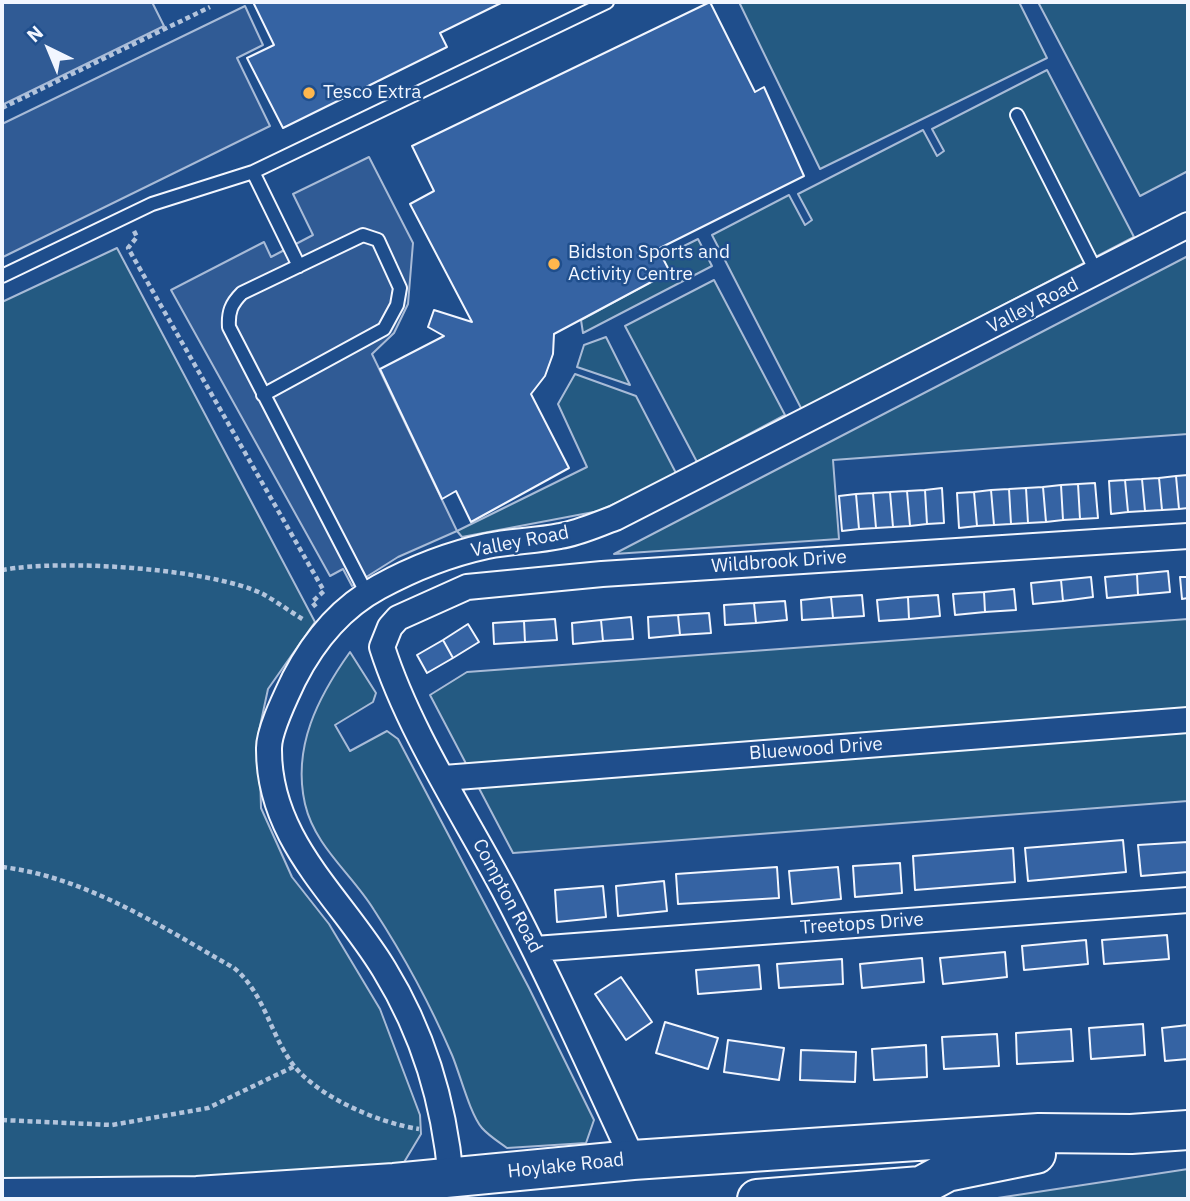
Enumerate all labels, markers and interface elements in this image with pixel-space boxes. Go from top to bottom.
north arrow [14,14,84,84]
text: N [21,20,48,47]
place label: Tesco Extra [323,82,421,104]
marker: Tesco Extra [301,85,317,101]
place label: Bidston Sports and Activity Centre [568,242,730,286]
marker: Bidston Sports and Activity Centre [546,256,562,272]
street label: Valley Road [984,273,1082,339]
street label: Valley Road [469,521,571,563]
street label: Wildbrook Drive [711,546,847,578]
street label: Bluewood Drive [748,733,884,765]
street label: Compton Road [467,835,547,957]
street label: Treetops Drive [799,908,925,940]
street label: Hoylake Road [507,1149,625,1183]

